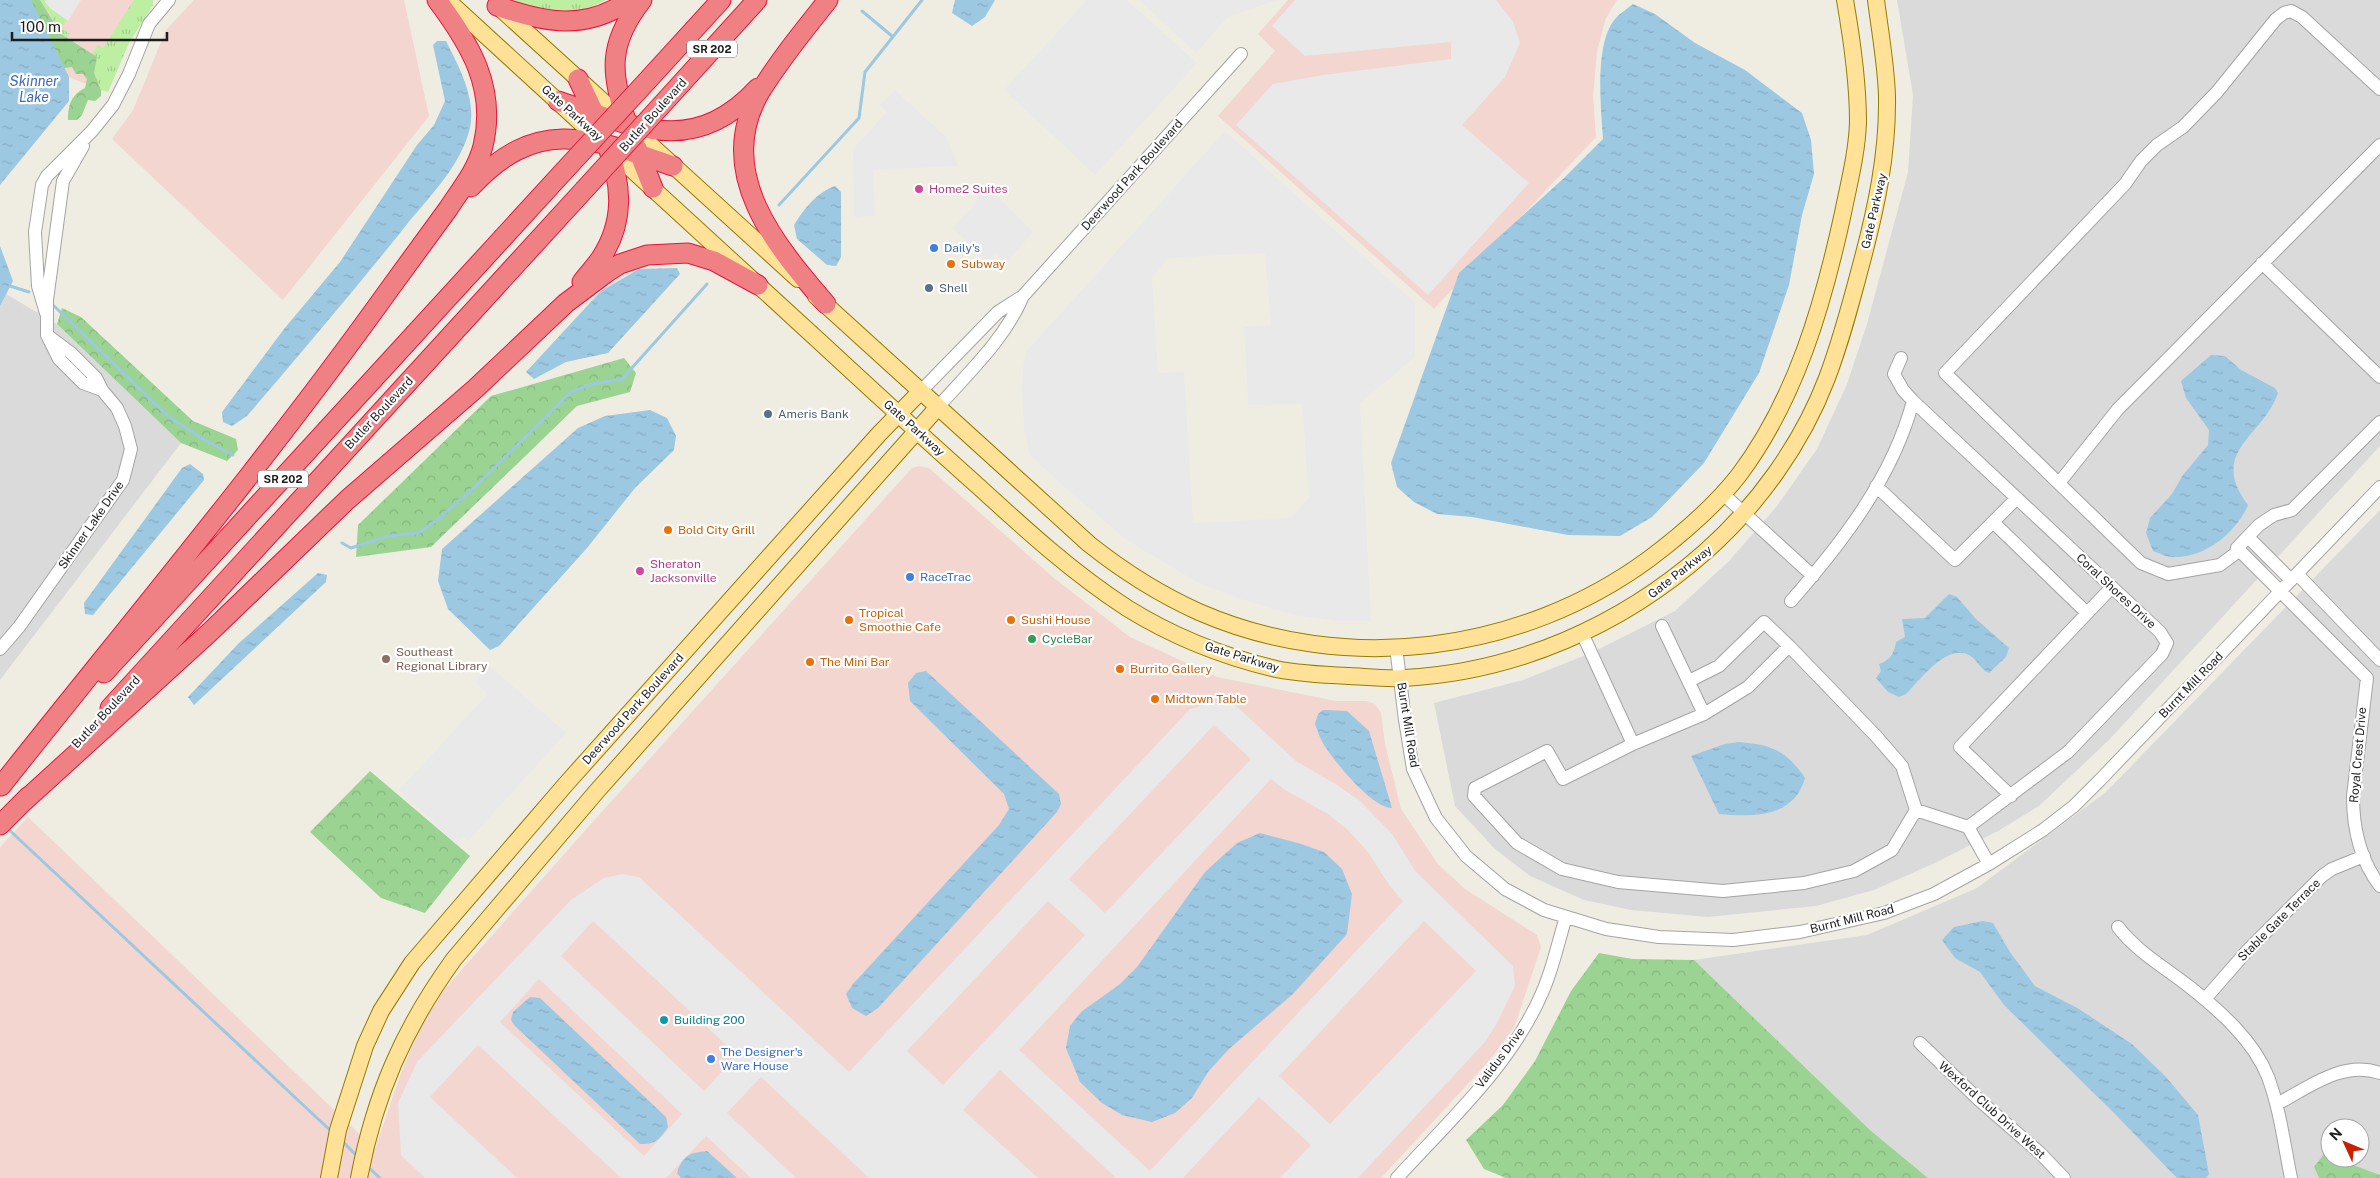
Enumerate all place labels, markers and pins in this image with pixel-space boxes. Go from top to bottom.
place label: Home2 Suites [929,182,1008,196]
marker: Home2 Suites [913,183,925,195]
place label: Daily's [944,241,980,255]
marker: Daily's [928,242,940,254]
place label: Subway [961,257,1006,271]
marker: Subway [945,258,957,270]
place label: Shell [939,281,968,295]
marker: Shell [923,282,935,294]
place label: Ameris Bank [778,407,849,421]
marker: Ameris Bank [762,408,774,420]
place label: Bold City Grill [678,523,755,537]
marker: Bold City Grill [662,524,674,536]
place label: Sheraton Jacksonville [650,557,717,585]
marker: Sheraton Jacksonville [634,565,646,577]
place label: RaceTrac [920,570,971,584]
marker: RaceTrac [904,571,916,583]
place label: Tropical Smoothie Cafe [859,606,941,634]
place label: Sushi House [1021,613,1091,627]
marker: Tropical Smoothie Cafe [843,614,855,626]
marker: Sushi House [1005,614,1017,626]
place label: CycleBar [1042,632,1093,646]
marker: CycleBar [1026,633,1038,645]
place label: Southeast Regional Library [396,645,488,673]
marker: Southeast Regional Library [380,653,392,665]
place label: The Mini Bar [820,655,890,669]
marker: The Mini Bar [804,656,816,668]
place label: Burrito Gallery [1130,662,1212,676]
marker: Burrito Gallery [1114,663,1126,675]
place label: Midtown Table [1165,692,1247,706]
marker: Midtown Table [1149,693,1161,705]
place label: Building 200 [674,1013,745,1027]
marker: Building 200 [658,1014,670,1026]
place label: The Designer's Ware House [721,1045,803,1073]
marker: The Designer's Ware House [705,1053,717,1065]

